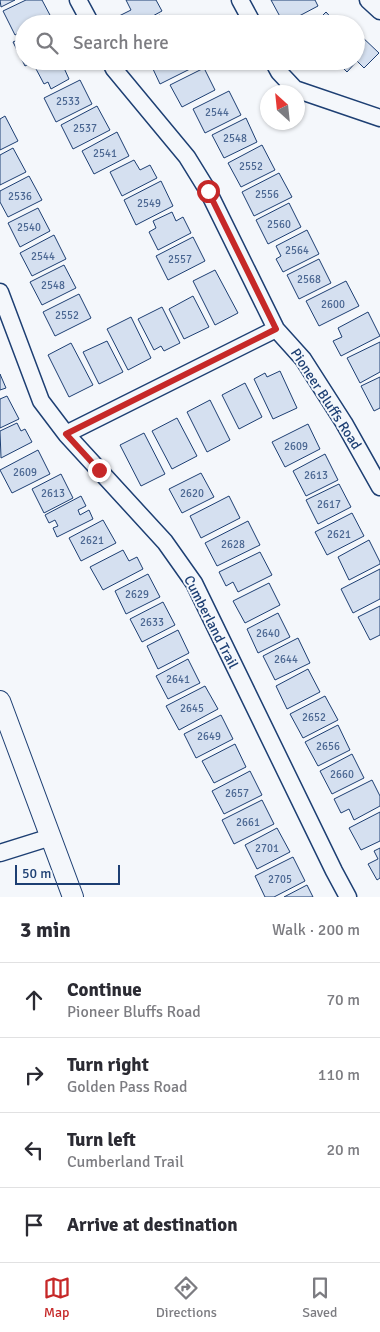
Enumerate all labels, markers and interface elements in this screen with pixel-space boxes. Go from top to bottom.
search box [15,15,365,70]
icon: search [33,29,61,57]
text: Search here [73,31,169,55]
north arrow [260,85,305,130]
house number: 2533 [56,95,80,108]
house number: 2544 [205,106,229,119]
house number: 2537 [73,122,97,135]
house number: 2548 [223,132,247,145]
house number: 2541 [93,147,117,160]
house number: 2552 [239,160,263,173]
route start [197,180,220,203]
house number: 2556 [255,188,279,201]
house number: 2536 [8,190,32,203]
house number: 2549 [137,197,161,210]
house number: 2560 [267,218,291,231]
house number: 2540 [17,221,41,234]
house number: 2564 [285,244,309,257]
house number: 2544 [31,250,55,263]
house number: 2557 [168,253,192,266]
house number: 2568 [297,273,321,286]
house number: 2548 [41,279,65,292]
house number: 2600 [321,298,345,311]
house number: 2552 [55,309,79,322]
street label: Pioneer Bluffs Road [287,345,365,453]
house number: 2609 [284,440,308,453]
route end [88,459,111,482]
house number: 2609 [13,466,37,479]
house number: 2613 [304,469,328,482]
house number: 2613 [41,487,65,500]
house number: 2620 [180,487,204,500]
house number: 2617 [317,498,341,511]
house number: 2621 [327,528,351,541]
house number: 2621 [80,534,104,547]
house number: 2628 [221,538,245,551]
street label: Cumberland Trail [180,573,242,671]
house number: 2629 [125,588,149,601]
house number: 2633 [140,616,164,629]
house number: 2640 [256,627,280,640]
house number: 2644 [274,653,298,666]
house number: 2641 [166,673,190,686]
house number: 2645 [180,702,204,715]
house number: 2652 [302,711,326,724]
house number: 2649 [197,730,221,743]
house number: 2656 [316,740,340,753]
house number: 2660 [330,768,354,781]
house number: 2657 [225,787,249,800]
house number: 2661 [236,816,260,829]
house number: 2701 [255,842,279,855]
scale bar [15,862,120,885]
text: 50 m [22,865,51,882]
house number: 2705 [268,873,292,886]
text: 3 min [20,917,71,943]
text: Walk · 200 m [272,920,360,940]
text: Continue [67,978,142,1002]
icon: ahead [20,986,48,1014]
text: 70 m [326,990,360,1010]
text: Pioneer Bluffs Road [67,1002,201,1022]
text: Turn right [67,1053,149,1077]
icon: right [20,1061,48,1089]
text: 110 m [318,1065,360,1085]
text: Golden Pass Road [67,1077,188,1097]
text: Turn left [67,1128,136,1152]
icon: left [20,1136,48,1164]
text: 20 m [326,1140,360,1160]
text: Cumberland Trail [67,1152,184,1172]
icon: arrive [20,1211,48,1239]
text: Arrive at destination [67,1213,238,1237]
tab: Map [43,1274,71,1321]
tab: Directions [156,1274,217,1321]
tab: Saved [302,1274,337,1321]

